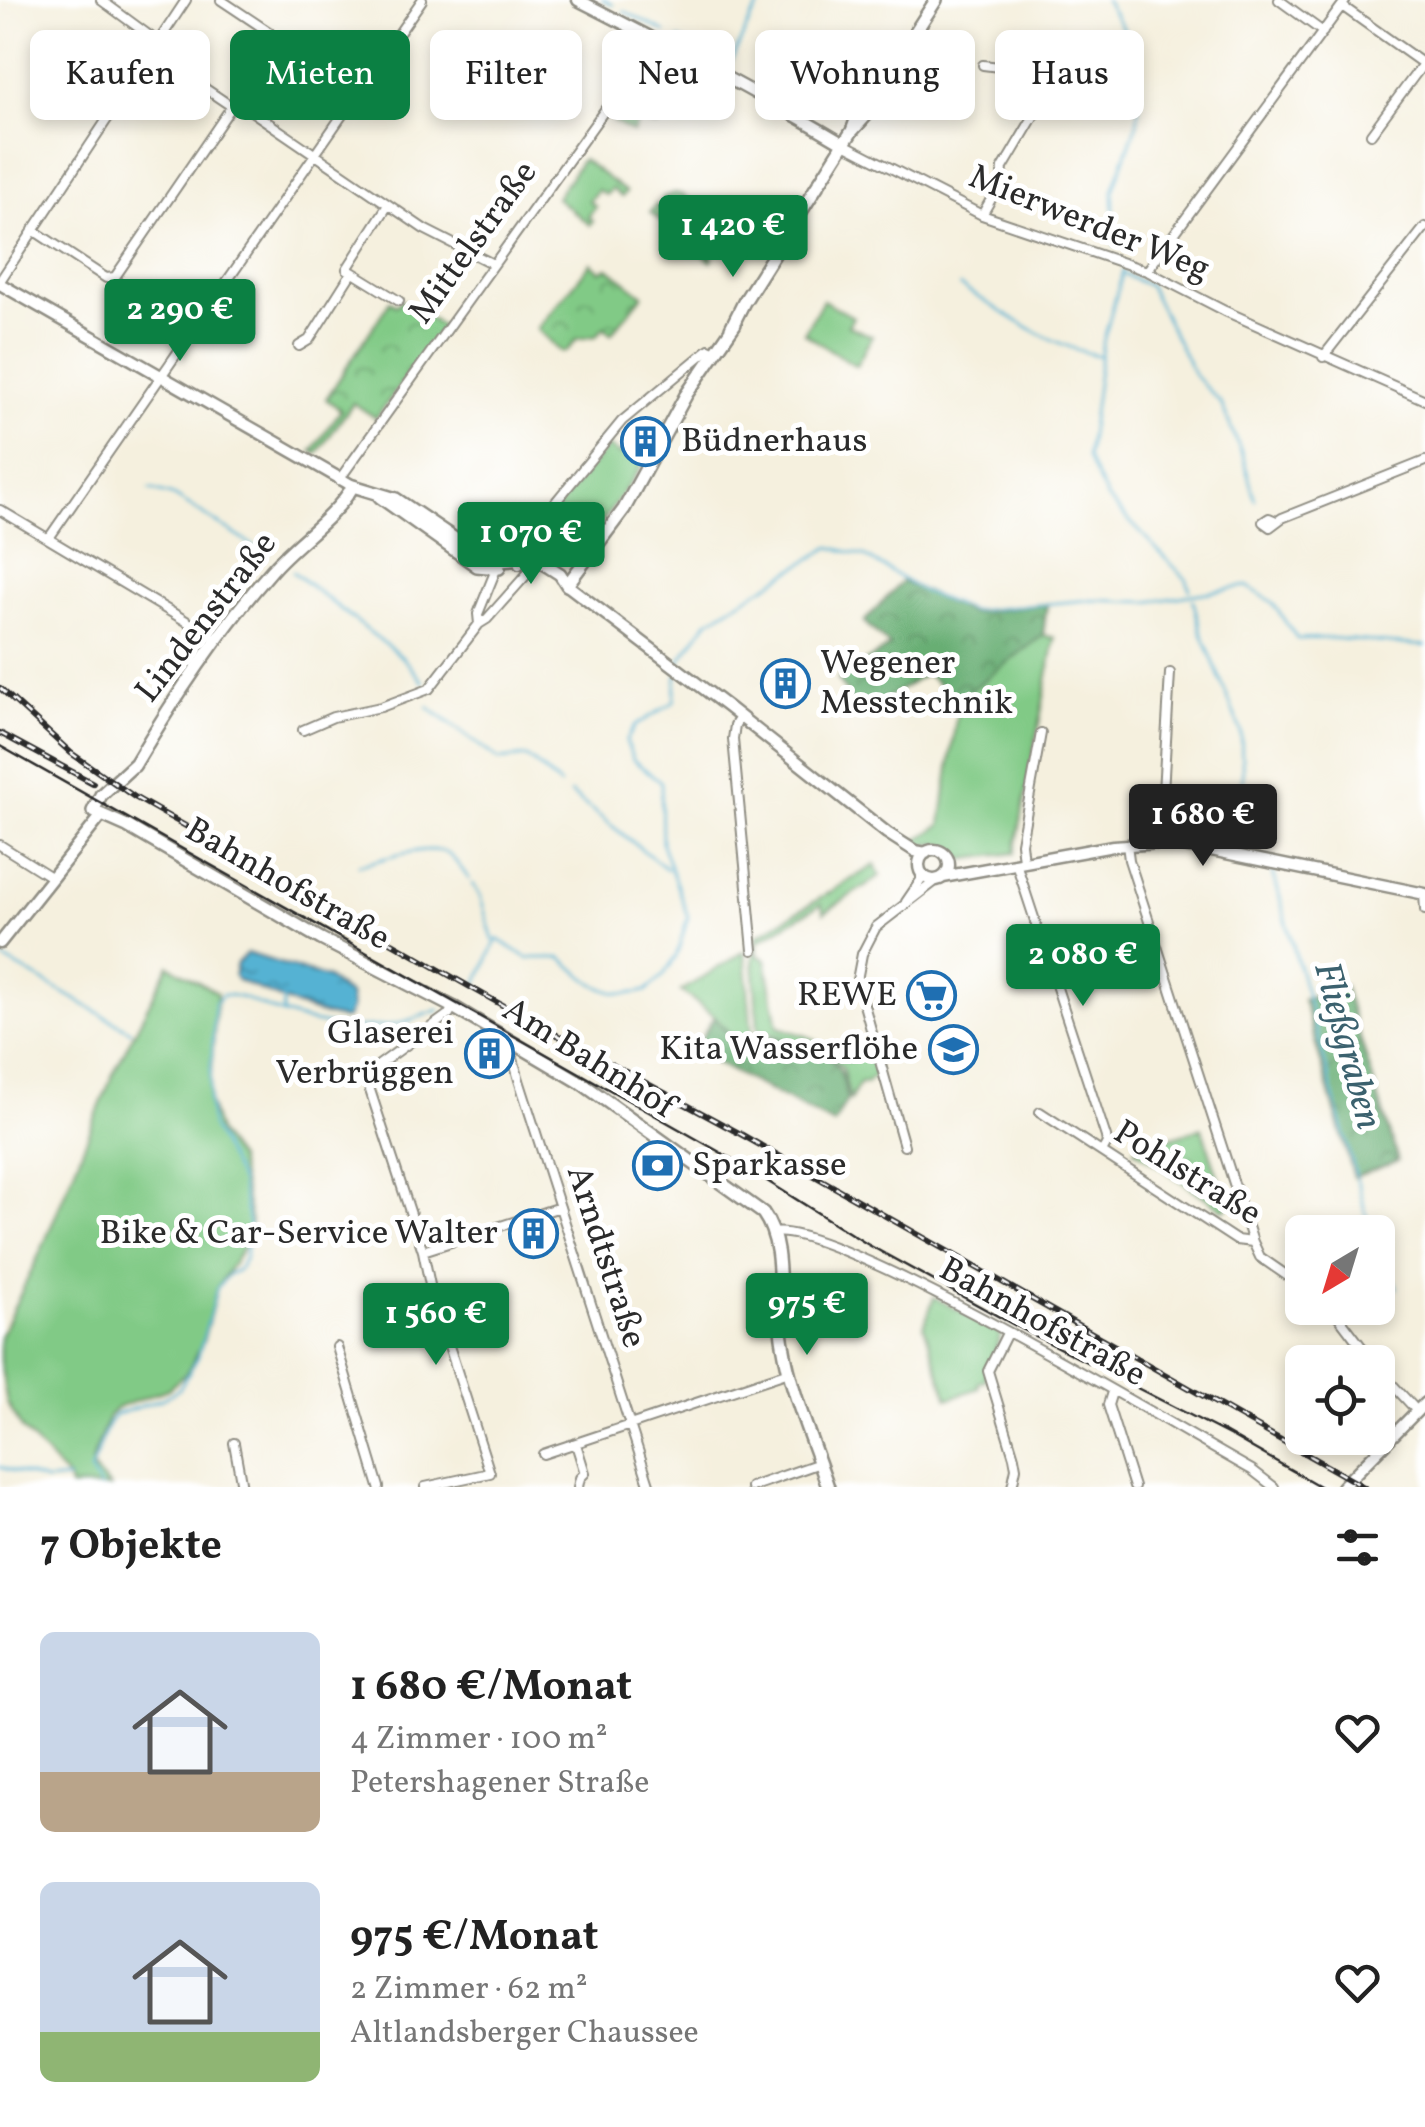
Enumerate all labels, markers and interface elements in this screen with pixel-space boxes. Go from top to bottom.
chip: Kaufen [30,30,210,120]
chip: Mieten [230,30,410,120]
chip: Filter [430,30,582,120]
chip: Neu [602,30,735,120]
chip: Wohnung [755,30,975,120]
chip: Haus [995,30,1144,120]
street label: Mittelstraße [398,152,550,334]
street label: Mierwerder Weg [961,154,1217,294]
pin: 1 420 € [641,195,825,280]
text: 1 420 € [681,205,785,249]
pin: 2 290 € [88,279,272,364]
text: 2 290 € [126,289,234,333]
building icon: Büdnerhaus [620,416,672,468]
place label: Büdnerhaus [681,418,867,466]
pin: 1 070 € [439,502,623,587]
text: 1 070 € [480,512,582,556]
street label: Lindenstraße [125,522,289,714]
place label: Wegener Messtechnik [820,640,1013,728]
building icon: Wegener Messtechnik [759,658,811,710]
pin: 1 680 € [1111,784,1295,869]
text: 1 680 € [1151,794,1255,838]
street label: Bahnhofstraße [176,807,398,963]
pin: 2 080 € [991,924,1175,1009]
text: 2 080 € [1028,934,1138,978]
water label: Fließgraben [1298,956,1394,1136]
supermarket icon: REWE [906,970,958,1022]
place label: REWE [797,972,897,1020]
street label: Am Bahnhof [493,987,686,1133]
place label: Glaserei Verbrüggen [275,1010,454,1098]
school or university icon: Kita Wasserflöhe [927,1024,979,1076]
place label: Kita Wasserflöhe [659,1026,918,1074]
building icon: Glaserei Verbrüggen [463,1028,515,1080]
street label: Pohlstraße [1104,1110,1270,1238]
bank icon: Sparkasse [631,1140,683,1192]
place label: Sparkasse [692,1142,847,1190]
street label: Arndtstraße [553,1160,657,1354]
building icon: Bike & Car-Service Walter [507,1208,559,1260]
place label: Bike & Car-Service Walter [99,1210,498,1258]
north arrow [1285,1215,1395,1325]
map controls [1285,1215,1395,1455]
street label: Bahnhofstraße [930,1246,1154,1400]
pin: 975 € [737,1273,877,1358]
pin: 1 560 € [344,1283,528,1368]
text: 975 € [768,1283,846,1327]
text: 1 560 € [385,1293,487,1337]
button: locate [1285,1345,1395,1455]
text: 7 Objekte [40,1518,222,1577]
icon: filters [1330,1520,1385,1575]
text: 1 680 €/Monat [350,1659,632,1718]
icon: home [120,1672,240,1792]
icon: heart [1330,1705,1385,1760]
text: 4 Zimmer · 100 m² [350,1718,608,1762]
text: Petershagener Straße [350,1762,649,1806]
text: 975 €/Monat [350,1909,598,1968]
icon: home [120,1922,240,2042]
icon: heart [1330,1955,1385,2010]
text: 2 Zimmer · 62 m² [350,1968,588,2012]
text: Altlandsberger Chaussee [350,2012,699,2056]

